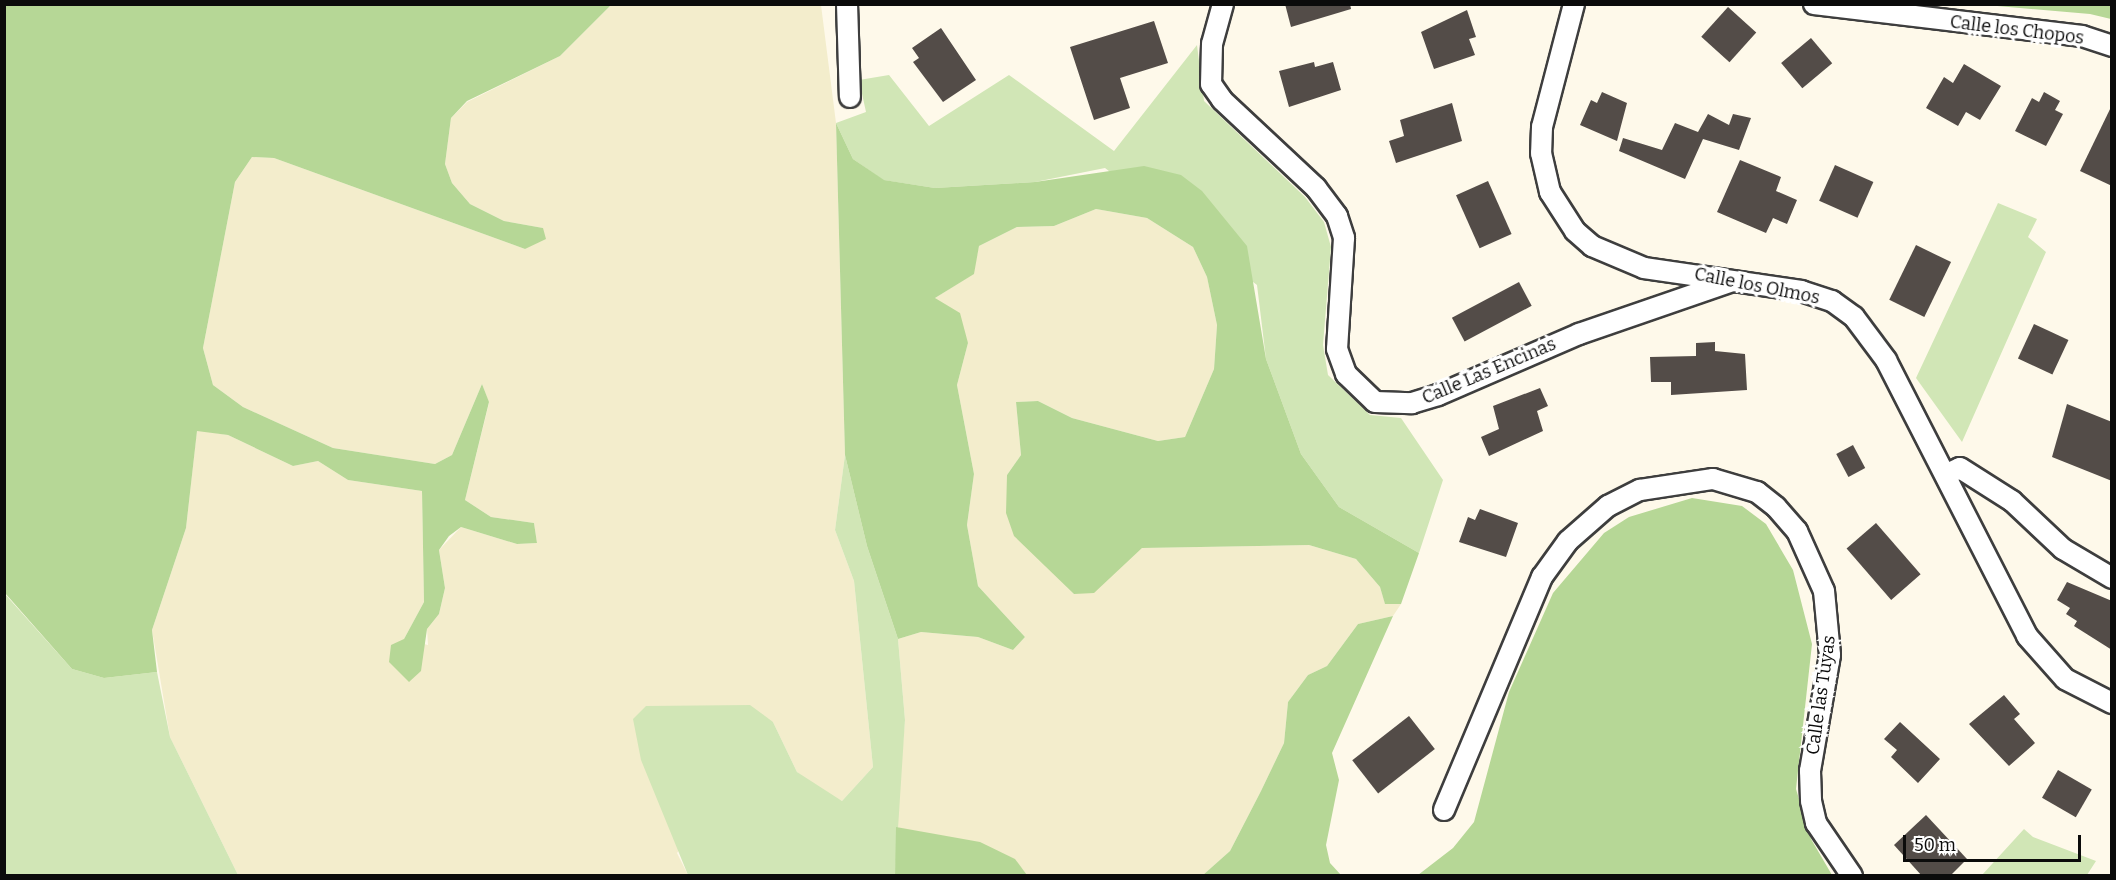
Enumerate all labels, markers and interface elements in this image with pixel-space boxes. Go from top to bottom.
street label: Calle los Chopos [1949,11,2085,49]
street label: Calle los Olmos [1692,263,1822,309]
street label: Calle Las Encinas [1419,333,1559,409]
street label: Calle las Tuyas [1802,634,1840,756]
scale bar [1906,823,2084,861]
text: 50 m [1914,834,1956,856]

